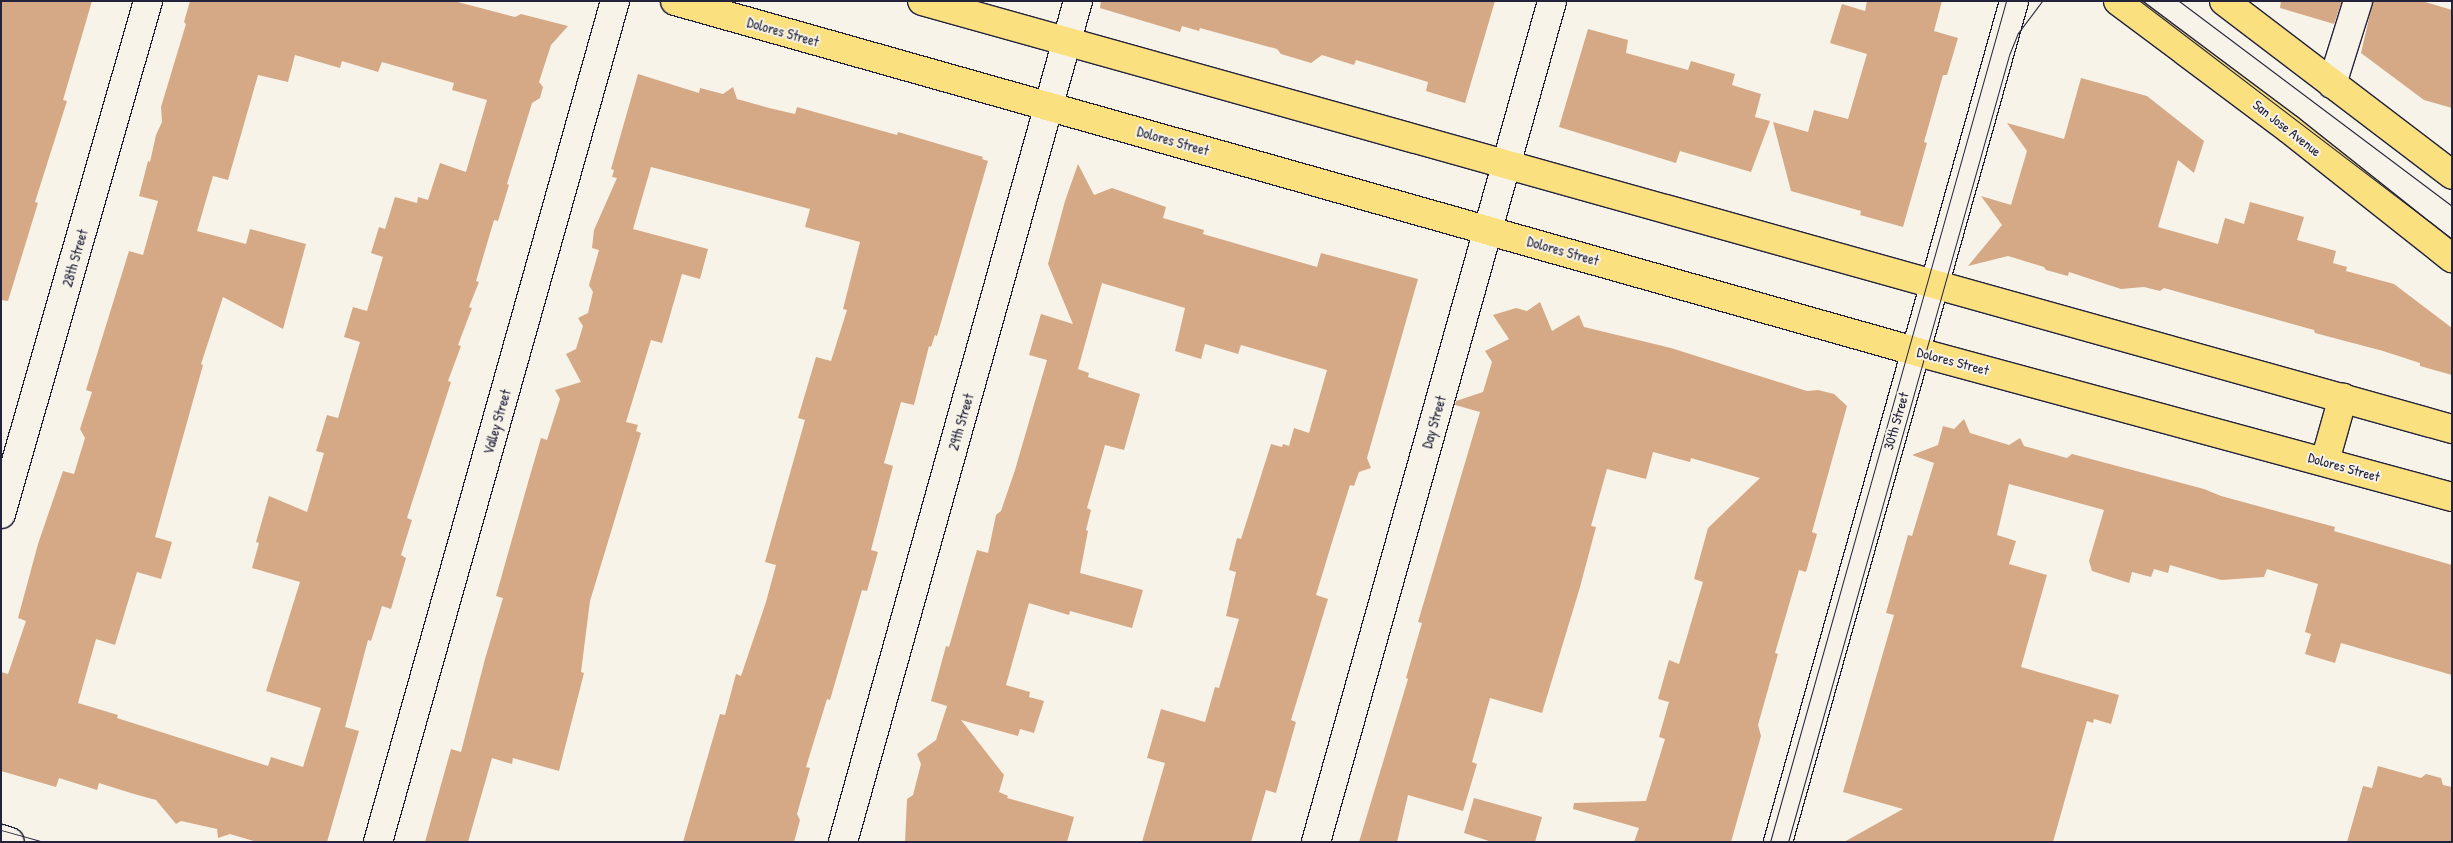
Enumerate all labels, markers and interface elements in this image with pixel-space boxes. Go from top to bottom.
street label: Dolores Street [745,14,821,50]
street label: San Jose Avenue [2250,96,2324,160]
street label: Dolores Street [1135,123,1211,159]
street label: 28th Street [59,227,91,289]
street label: Dolores Street [1525,233,1601,269]
street label: Dolores Street [1915,343,1991,379]
street label: Valley Street [480,388,514,456]
street label: 30th Street [1880,390,1912,452]
street label: 29th Street [945,392,977,452]
street label: Day Street [1419,394,1449,450]
street label: Dolores Street [2306,449,2382,485]

